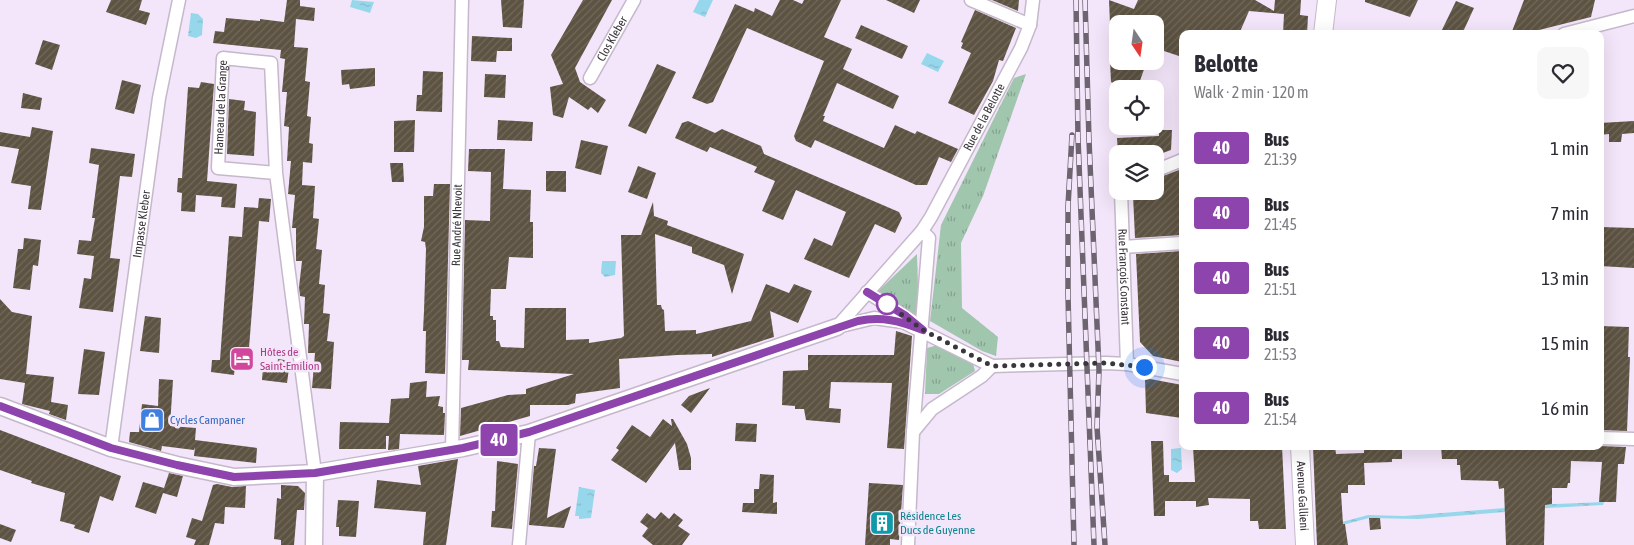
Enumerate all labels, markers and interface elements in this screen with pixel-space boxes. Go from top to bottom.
street label: Clos Kleber [594,14,630,64]
north arrow [1109,15,1164,70]
map controls [1109,15,1164,200]
button: heart [1537,47,1589,99]
text: Belotte [1194,50,1258,77]
street label: Hameau de la Grange [212,60,230,155]
button: locate [1109,80,1164,135]
street label: Rue de la Belotte [961,81,1008,153]
text: Walk · 2 min · 120 m [1194,83,1308,101]
text: Bus [1264,128,1289,150]
text: 40 [1213,137,1230,158]
text: 1 min [1550,137,1589,159]
button: layers [1109,145,1164,200]
text: 21:39 [1264,150,1297,168]
street label: Rue André Nhevoit [449,183,465,266]
street label: Impasse Kleber [130,189,153,259]
text: Bus [1264,193,1289,215]
text: 40 [1213,202,1230,223]
text: 7 min [1550,202,1589,224]
text: 21:45 [1264,215,1297,233]
street label: Rue François Constant [1115,228,1133,326]
text: Bus [1264,258,1289,280]
text: 40 [1213,267,1230,288]
text: 13 min [1541,267,1589,289]
text: 21:51 [1264,280,1297,298]
unlabelled marker [876,293,898,315]
text: Bus [1264,323,1289,345]
text: 40 [1213,332,1230,353]
text: 15 min [1541,332,1589,354]
place label: Hôtes de Saint-Emilion [260,345,320,373]
text: 21:53 [1264,345,1297,363]
hotel icon: Hôtes de Saint-Emilion [229,346,255,372]
your location [1132,355,1157,380]
text: Bus [1264,388,1289,410]
text: 40 [1213,397,1230,418]
text: 16 min [1541,397,1589,419]
shop icon: Cycles Campaner [139,407,165,433]
text: 21:54 [1264,410,1297,428]
place label: Cycles Campaner [170,413,245,427]
line badge: 40 [476,424,522,456]
text: 40 [491,429,507,450]
street label: Avenue Gallieni [1294,461,1311,531]
place label: Résidence Les Ducs de Guyenne [900,509,975,537]
building icon: Résidence Les Ducs de Guyenne [869,510,895,536]

